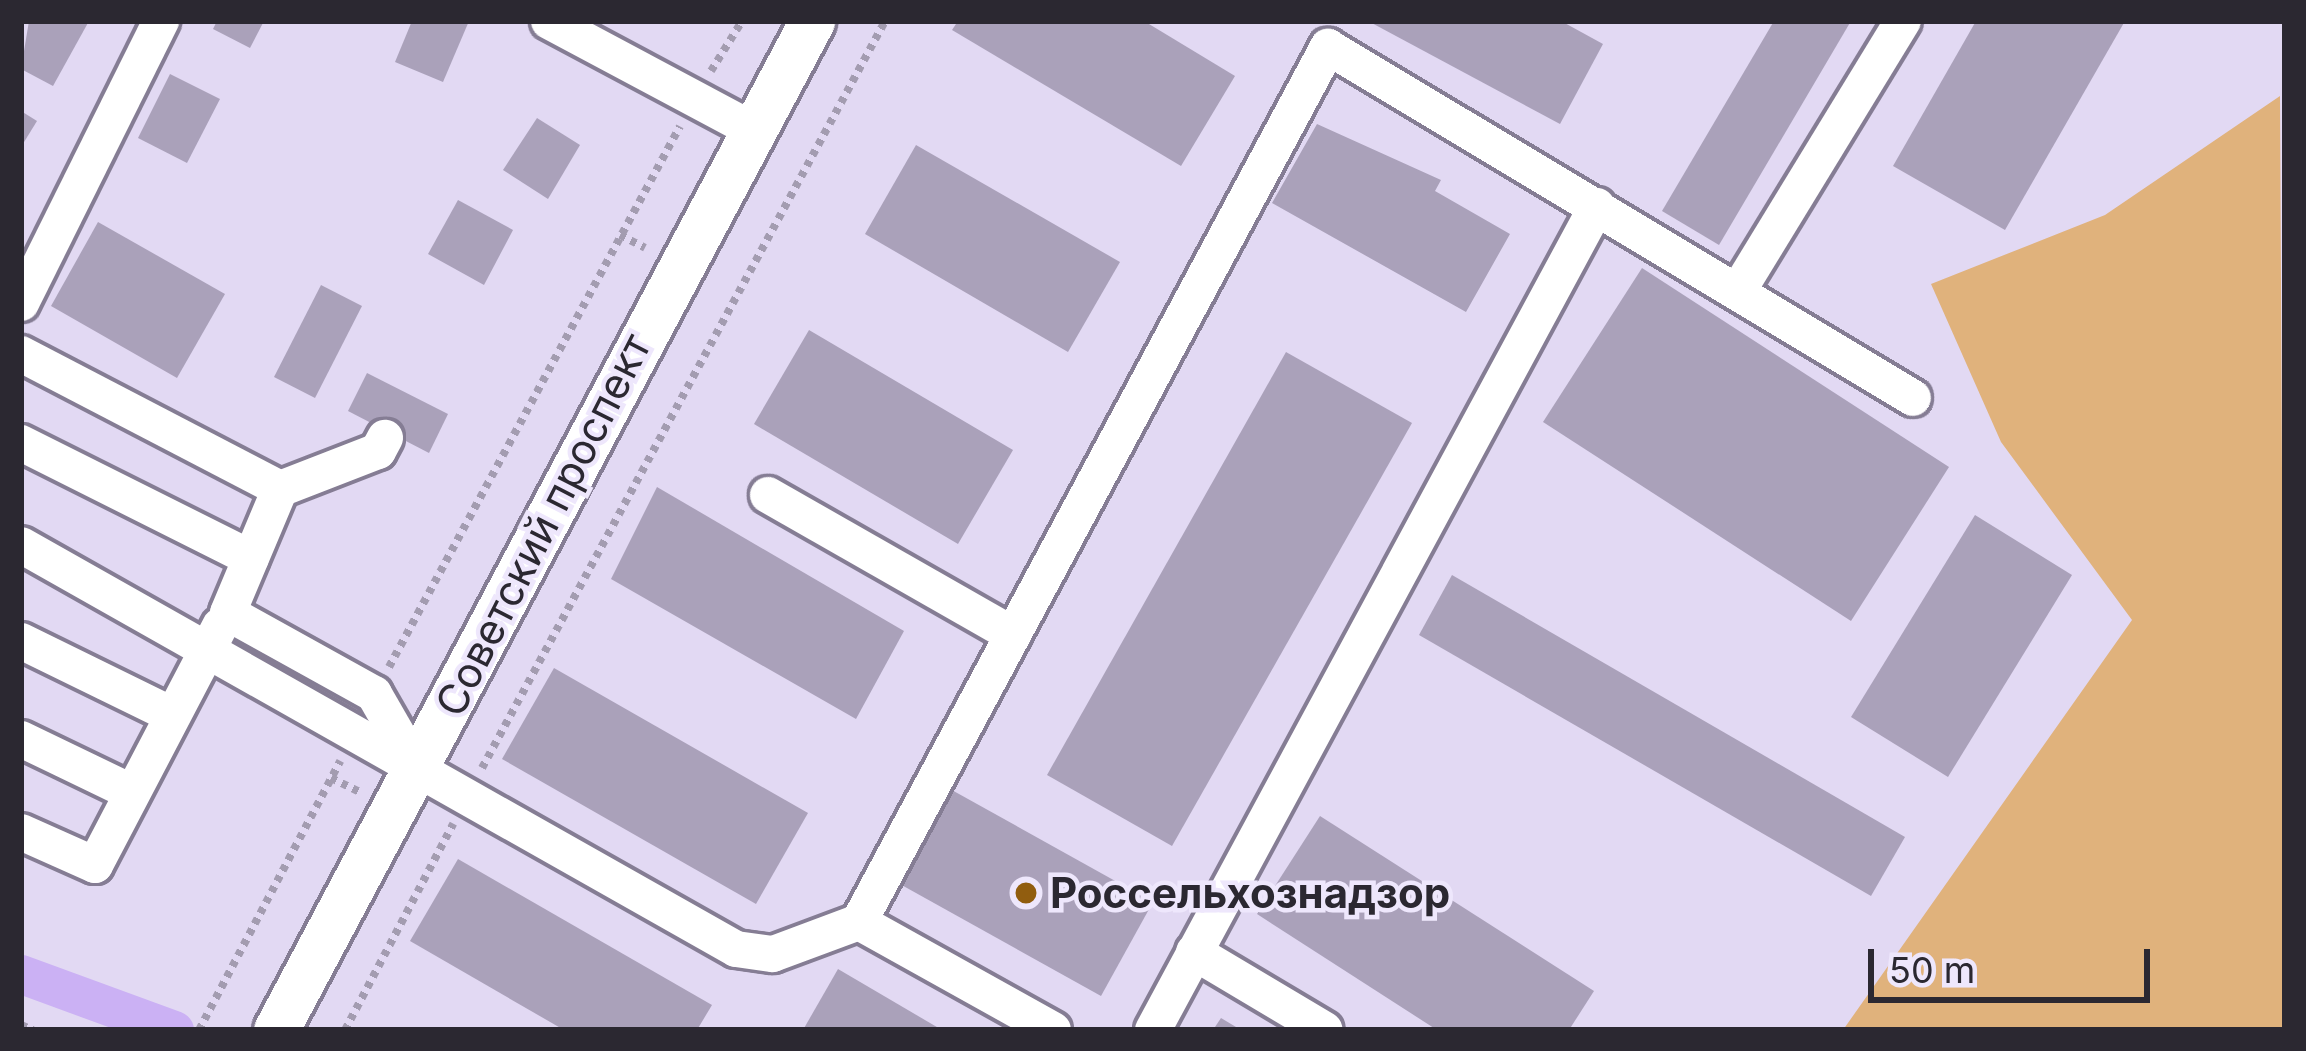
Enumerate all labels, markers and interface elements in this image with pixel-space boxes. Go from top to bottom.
street label: Советский проспект [425,325,661,725]
place label: Россельхознадзор [1050,868,1450,918]
marker: Россельхознадзор [1013,880,1039,906]
scale bar [1874,925,2156,999]
text: 50 m [1889,948,1975,992]

